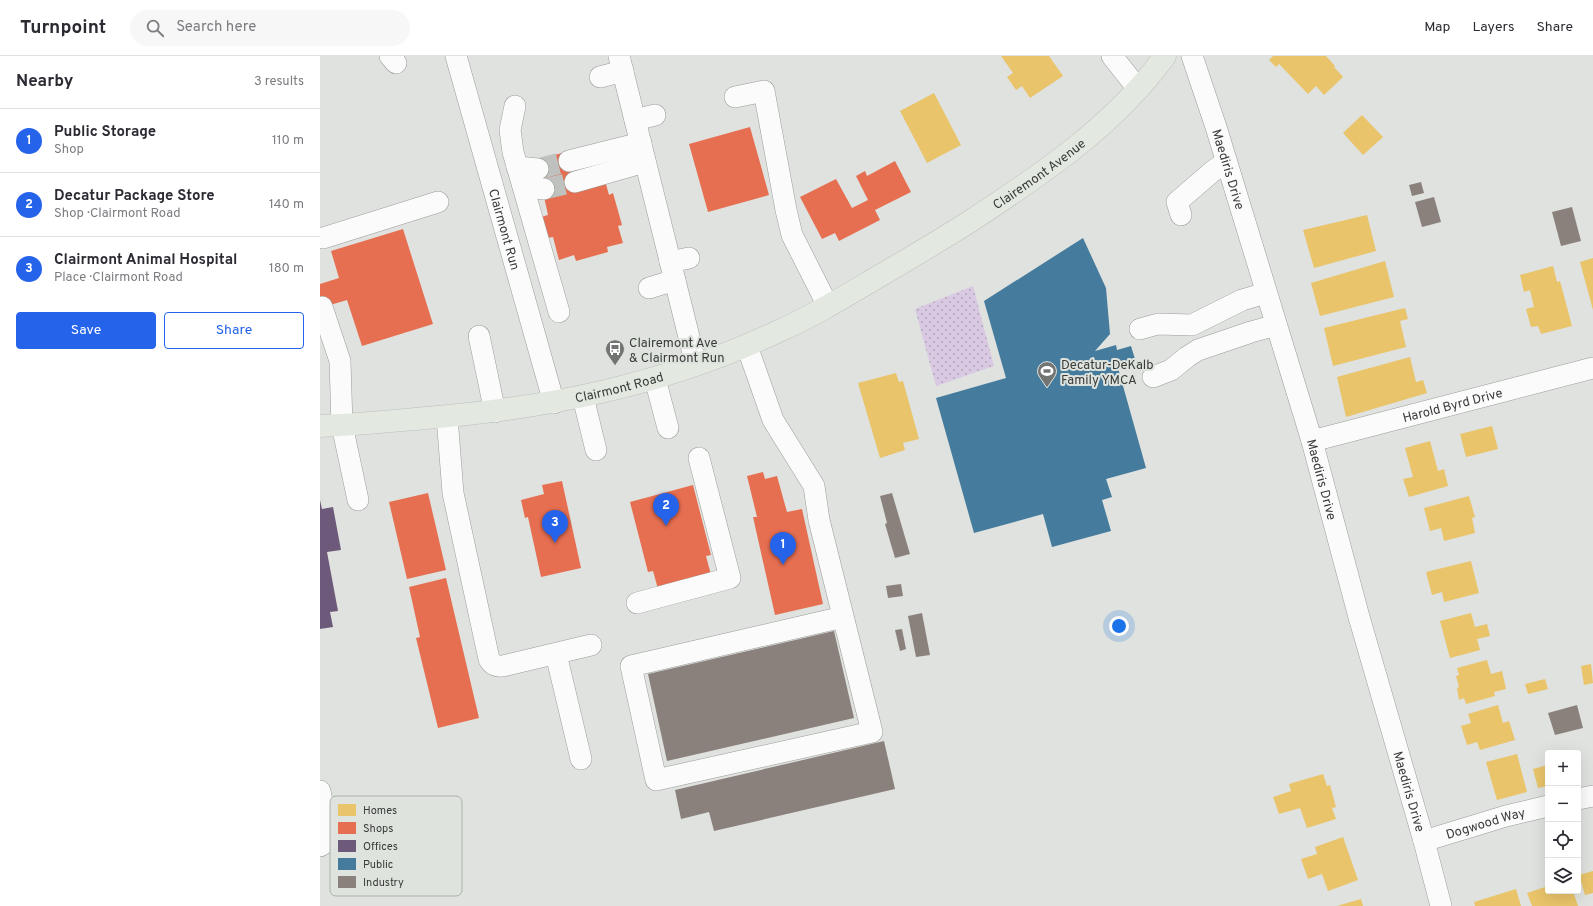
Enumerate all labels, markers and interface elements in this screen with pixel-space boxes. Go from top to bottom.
search box [130,10,410,46]
text: Turnpoint [20,16,106,40]
icon: search [144,17,166,39]
text: Search here [176,18,256,37]
text: Map [1424,19,1450,36]
text: Layers [1472,19,1514,36]
text: Share [1536,19,1573,36]
text: Nearby [16,71,73,93]
text: 3 results [254,74,304,90]
text: Public Storage [54,123,156,142]
street label: Maediris Drive [1207,128,1247,212]
text: 1 [26,133,32,149]
text: 110 m [272,133,304,149]
street label: Clairemont Avenue [991,136,1090,214]
text: Shop [54,142,84,158]
text: Decatur Package Store [54,187,215,206]
street label: Clairmont Run [484,187,522,272]
text: 2 [25,197,33,213]
text: 140 m [269,197,304,213]
text: Shop · Clairmont Road [54,206,180,222]
text: Clairmont Animal Hospital [54,251,237,270]
text: 3 [25,261,33,277]
text: 180 m [269,261,304,277]
text: Place · Clairmont Road [54,270,183,286]
button: Save [16,312,156,349]
button: Share [164,312,304,349]
place label: Clairemont Ave & Clairmont Run [629,336,724,367]
bus stop icon: Clairemont Ave & Clairmont Run [604,338,626,366]
place label: Decatur-DeKalb Family YMCA [1061,358,1153,389]
sports icon: Decatur-DeKalb Family YMCA [1036,360,1058,388]
street label: Clairmont Road [574,370,666,407]
street label: Harold Byrd Drive [1401,386,1505,427]
street label: Maediris Drive [1302,438,1339,522]
pin: 2 [653,493,679,526]
pin: 3 [542,510,568,543]
pin: 1 [770,532,796,565]
your location [1109,616,1129,636]
street label: Maediris Drive [1388,750,1427,834]
map controls [1545,750,1581,894]
button: + [1545,750,1581,786]
button: − [1545,786,1581,822]
legend [330,796,462,896]
text: Homes [363,804,397,818]
street label: Dogwood Way [1444,806,1527,844]
text: Shops [363,822,393,836]
button: locate [1545,822,1581,858]
text: Offices [363,840,398,854]
text: Public [363,858,393,872]
button: layers [1545,858,1581,894]
text: Industry [363,876,404,890]

